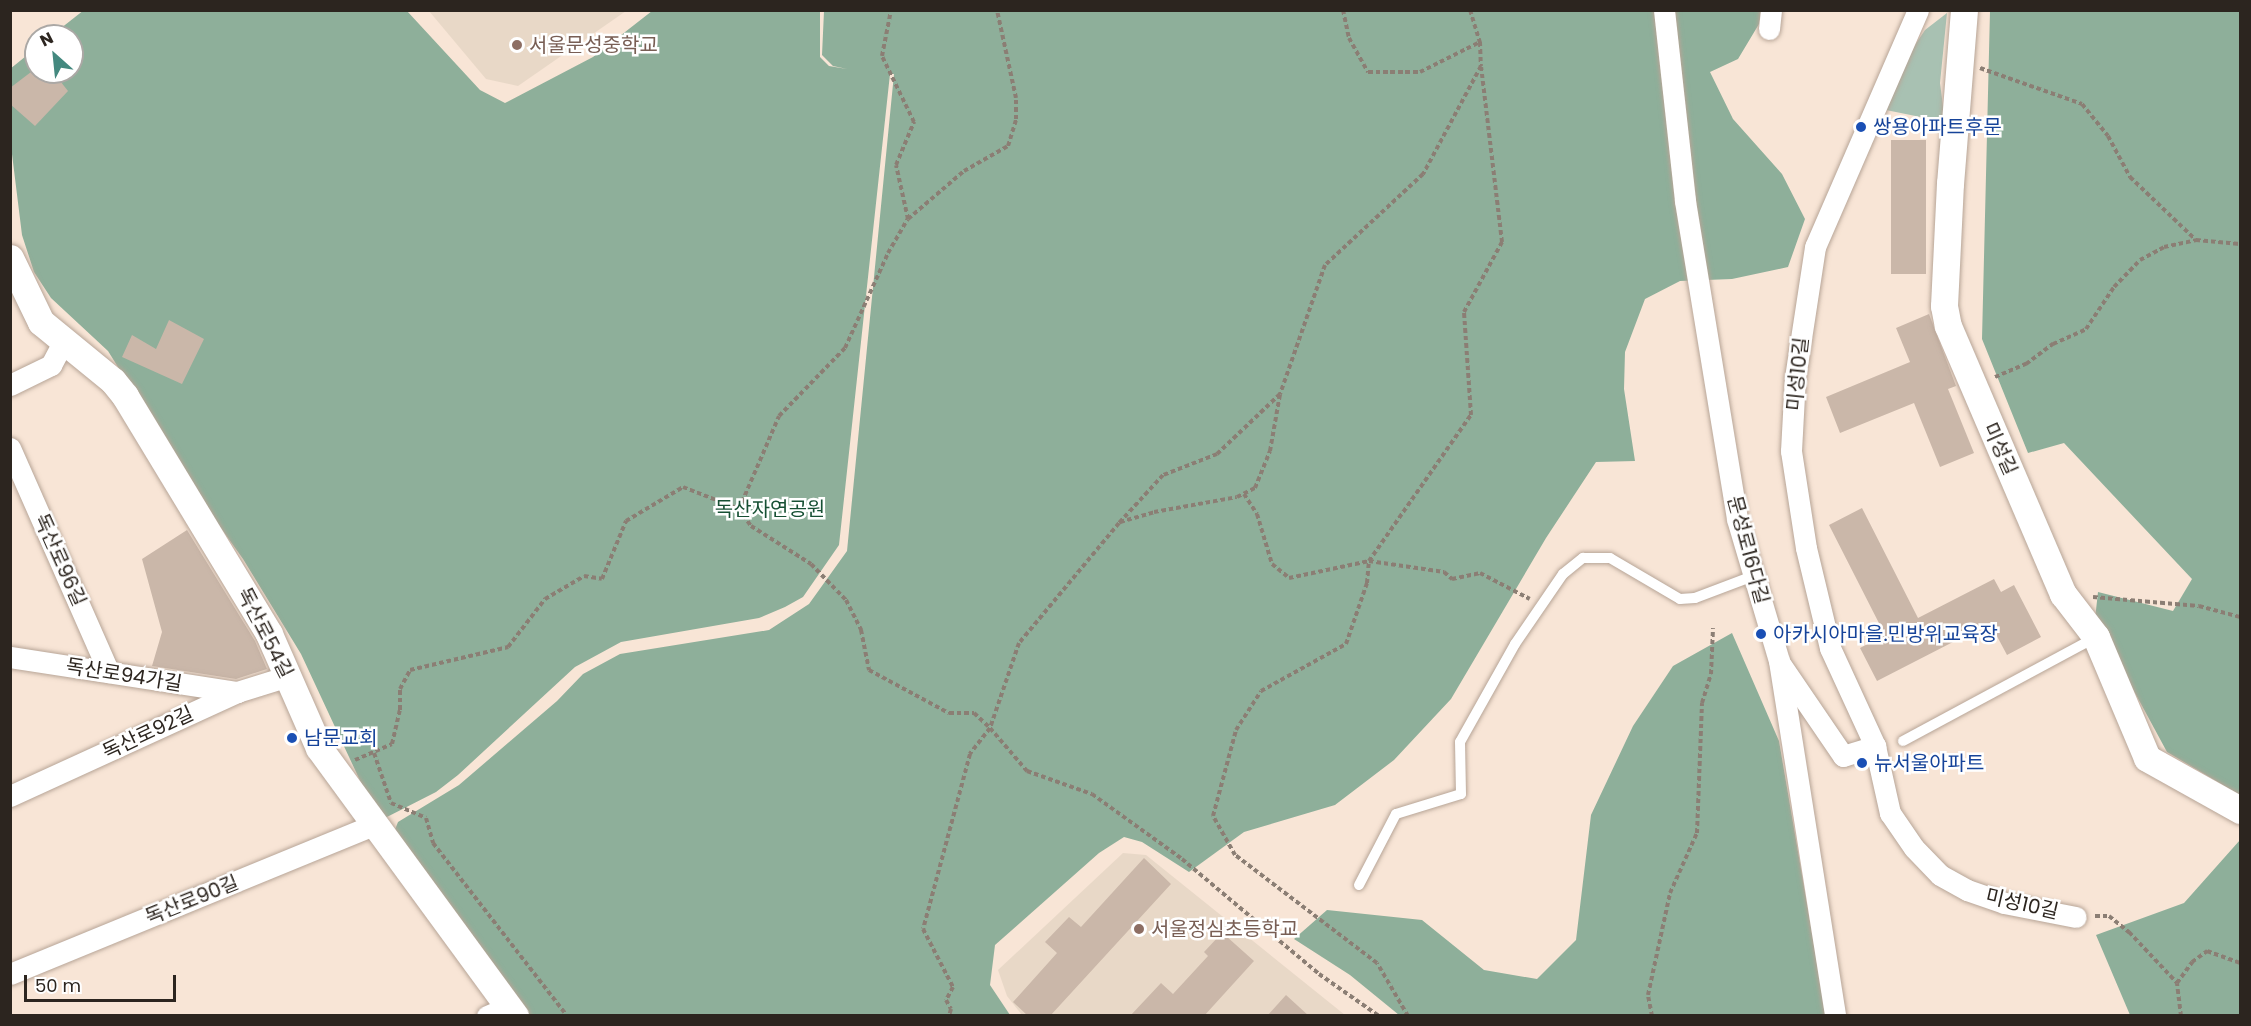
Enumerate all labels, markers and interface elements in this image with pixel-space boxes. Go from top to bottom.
north arrow [24,24,84,84]
text: N [36,26,57,52]
place label: 서울문성중학교 [529,33,658,57]
marker: 서울문성중학교 [510,38,524,52]
place label: 쌍용아파트후문 [1873,115,2002,139]
marker: 쌍용아파트후문 [1854,120,1868,134]
street label: 미성10길 [1782,336,1814,412]
street label: 미성길 [1978,419,2022,479]
street label: 문성로16다길 [1722,493,1774,607]
park label: 독산자연공원 [715,497,825,521]
street label: 독산로96길 [29,510,91,610]
street label: 독산로54길 [232,584,298,682]
place label: 아카시아마을.민방위교육장 [1773,622,1998,646]
marker: 아카시아마을.민방위교육장 [1754,627,1768,641]
street label: 독산로94가길 [64,654,184,696]
street label: 독산로92길 [99,701,197,765]
place label: 남문교회 [304,726,378,750]
marker: 남문교회 [285,731,299,745]
place label: 뉴서울아파트 [1874,751,1984,775]
marker: 뉴서울아파트 [1855,756,1869,770]
street label: 독산로90길 [142,870,242,930]
street label: 미성10길 [1983,884,2061,924]
place label: 서울정심초등학교 [1151,917,1298,941]
marker: 서울정심초등학교 [1132,922,1146,936]
scale bar [27,963,178,1001]
text: 50 m [35,973,81,998]

